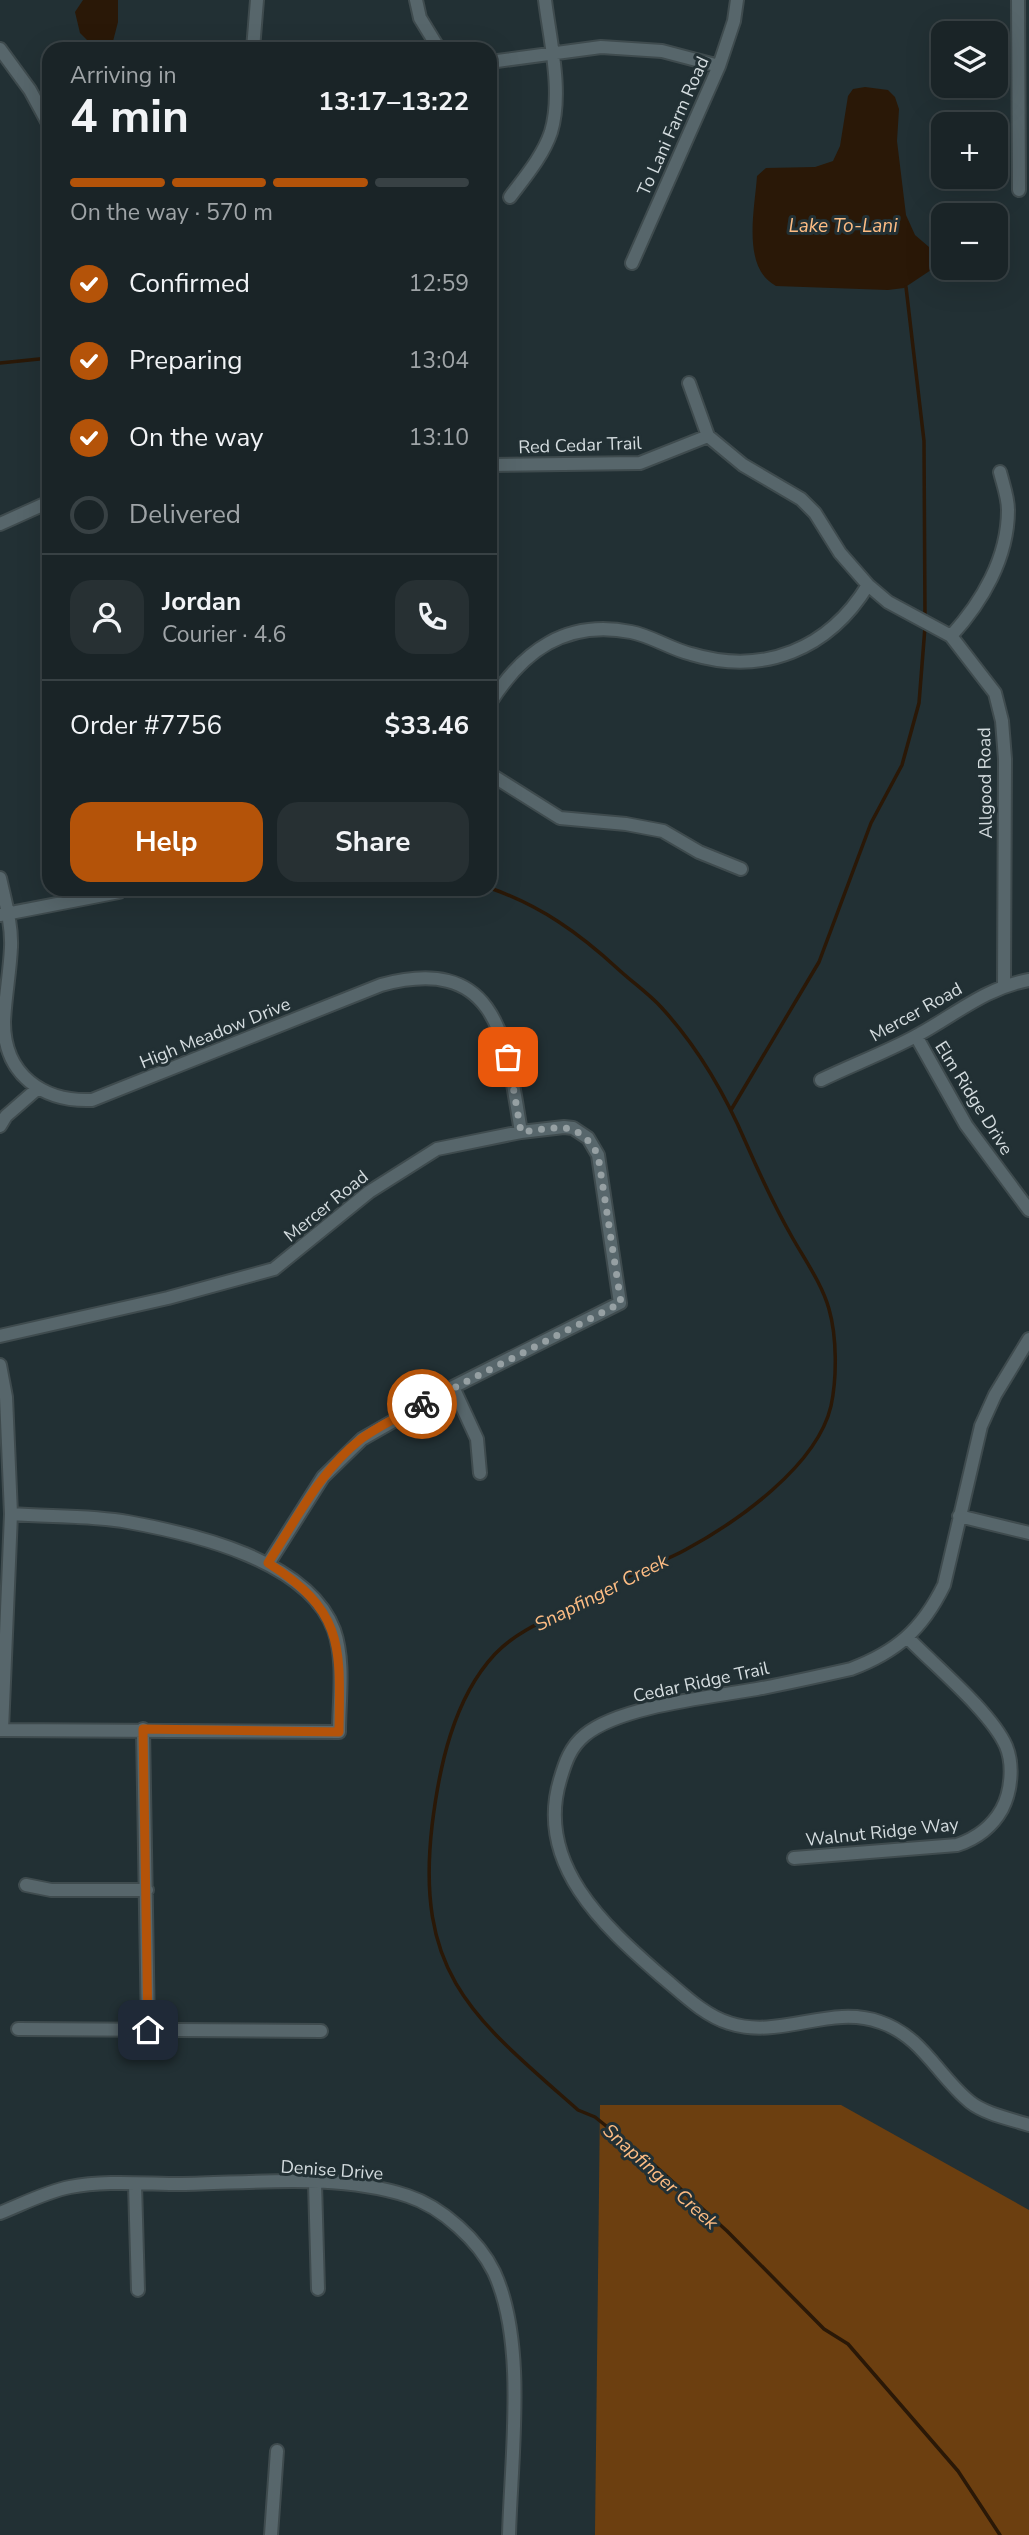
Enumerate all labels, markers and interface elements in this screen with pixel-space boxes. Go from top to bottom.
map controls [931,21,1008,280]
button: layers [931,21,1008,98]
street label: To Lani Farm Road [632,53,714,199]
text: Arriving in [70,60,177,91]
text: 13:17–13:22 [318,84,469,119]
text: 4 min [70,85,189,148]
button: + [931,112,1008,189]
text: On the way · 570 m [70,197,273,228]
button: − [931,203,1008,280]
water label: Lake To-Lani [788,213,898,239]
icon: check [70,265,108,303]
text: Confirmed [129,266,250,301]
text: 12:59 [409,268,469,299]
icon: check [70,342,108,380]
text: Preparing [129,343,242,378]
text: 13:04 [409,345,469,376]
icon: check [70,419,108,457]
text: On the way [129,420,263,455]
text: 13:10 [409,422,469,453]
street label: Red Cedar Trail [518,431,643,459]
text: Delivered [129,497,241,532]
button: person [70,580,144,654]
button: phone [395,580,469,654]
text: Jordan [162,584,241,619]
text: Courier · 4.6 [162,619,286,650]
text: Order #7756 [70,708,222,743]
text: $33.46 [385,708,469,743]
street label: Allgood Road [972,727,998,839]
button: Help [70,802,263,882]
button: Share [277,802,469,882]
street label: Mercer Road [866,977,966,1047]
street label: High Meadow Drive [136,992,294,1074]
pin [478,1027,538,1087]
street label: Elm Ridge Drive [929,1037,1019,1159]
icon: bag [489,1038,527,1076]
street label: Mercer Road [279,1165,373,1247]
courier [387,1369,457,1439]
icon: bike [403,1385,441,1423]
water label: Snapfinger Creek [530,1548,673,1638]
street label: Cedar Ridge Trail [631,1656,772,1708]
street label: Walnut Ridge Way [804,1812,960,1852]
pin [118,2000,178,2060]
icon: home [129,2011,167,2049]
water label: Snapfinger Creek [597,2118,724,2236]
street label: Denise Drive [280,2154,384,2186]

